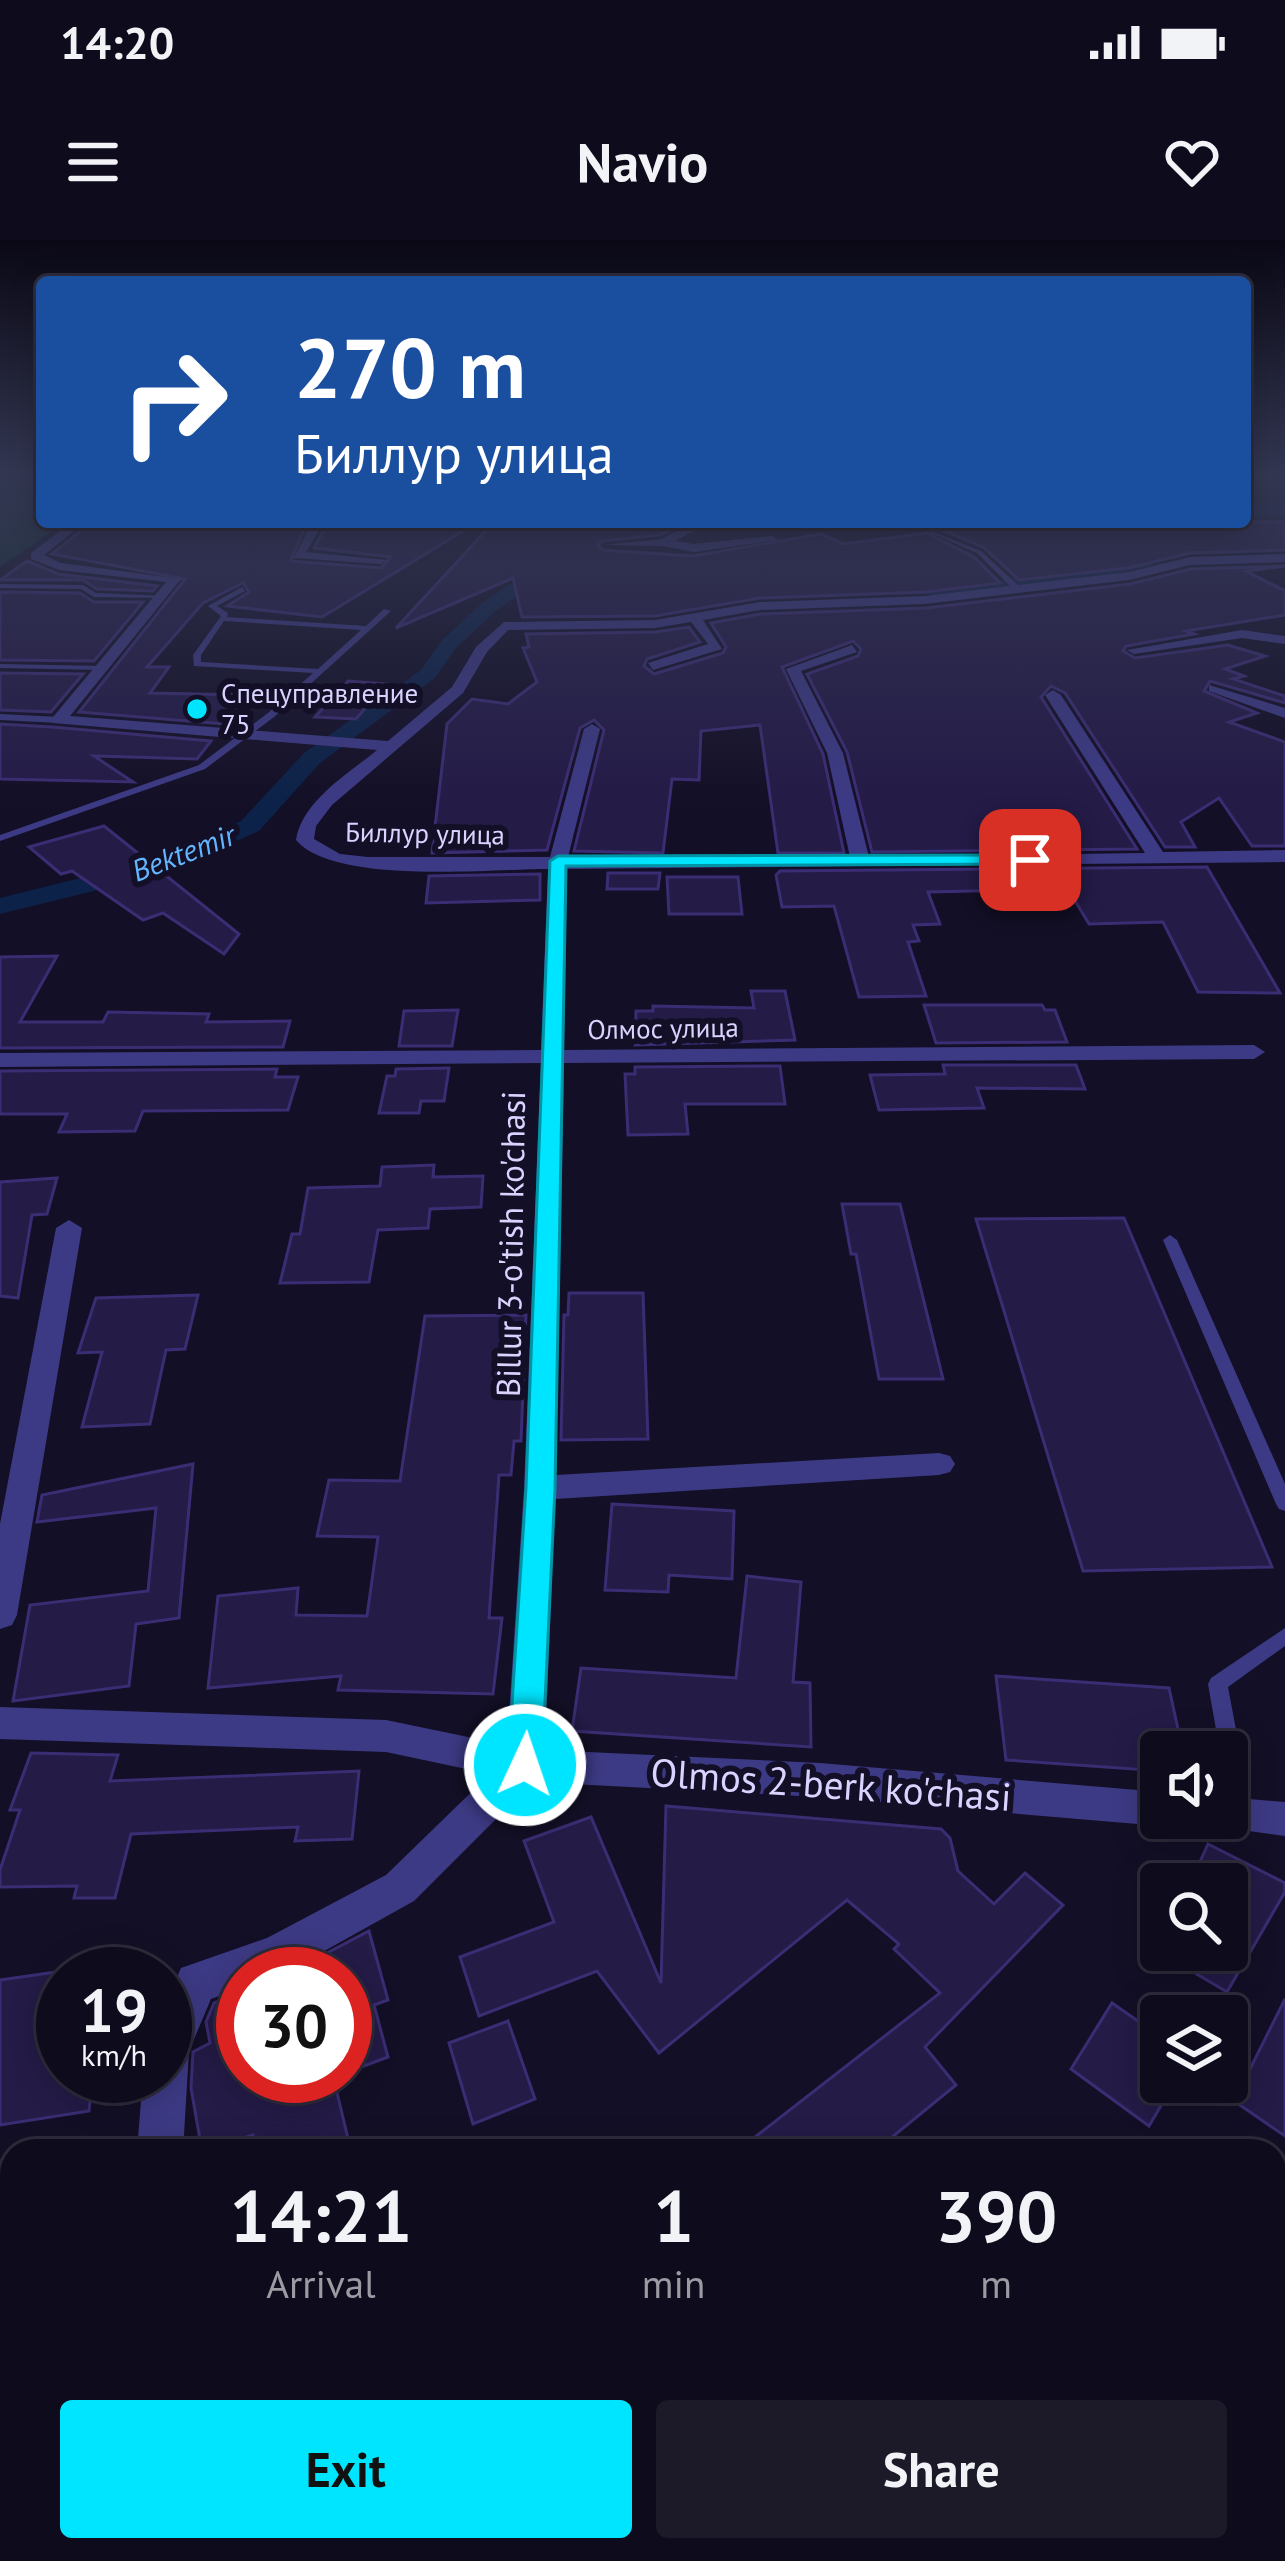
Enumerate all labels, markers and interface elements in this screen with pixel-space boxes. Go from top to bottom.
text: 14:20 [60,13,174,71]
text: Navio [577,127,708,197]
icon: menu [60,129,126,195]
icon: heart [1159,129,1225,195]
text: 270 m [294,312,526,421]
icon: right [96,324,252,480]
text: Биллур улица [294,418,614,488]
place label: Спецуправление 75 [221,676,418,741]
marker: Спецуправление 75 [184,696,210,722]
pin [979,809,1081,911]
water label: Bektemir [126,814,242,890]
street label: Биллур улица [345,815,505,851]
icon: arrive [997,827,1063,893]
street label: Олмос улица [587,1010,739,1046]
street label: Billur 3-o'tish ko'chasi [486,1091,534,1397]
position arrow [462,1702,588,1828]
map controls [1140,1731,1248,2103]
button: sound [1140,1731,1248,1839]
street label: Olmos 2-berk ko'chasi [649,1746,1013,1822]
button: search [1140,1863,1248,1971]
speed limit sign: 30 [216,1947,372,2103]
text: 19 [80,1971,148,2049]
button: layers [1140,1995,1248,2103]
text: km/h [81,2035,147,2074]
text: 14:21 [230,2169,412,2262]
text: 1 [653,2169,694,2262]
text: 390 [935,2169,1057,2262]
text: Arrival [266,2258,376,2309]
text: min [642,2258,705,2309]
text: m [980,2258,1012,2309]
button: Exit [60,2400,632,2538]
button: Share [656,2400,1227,2538]

